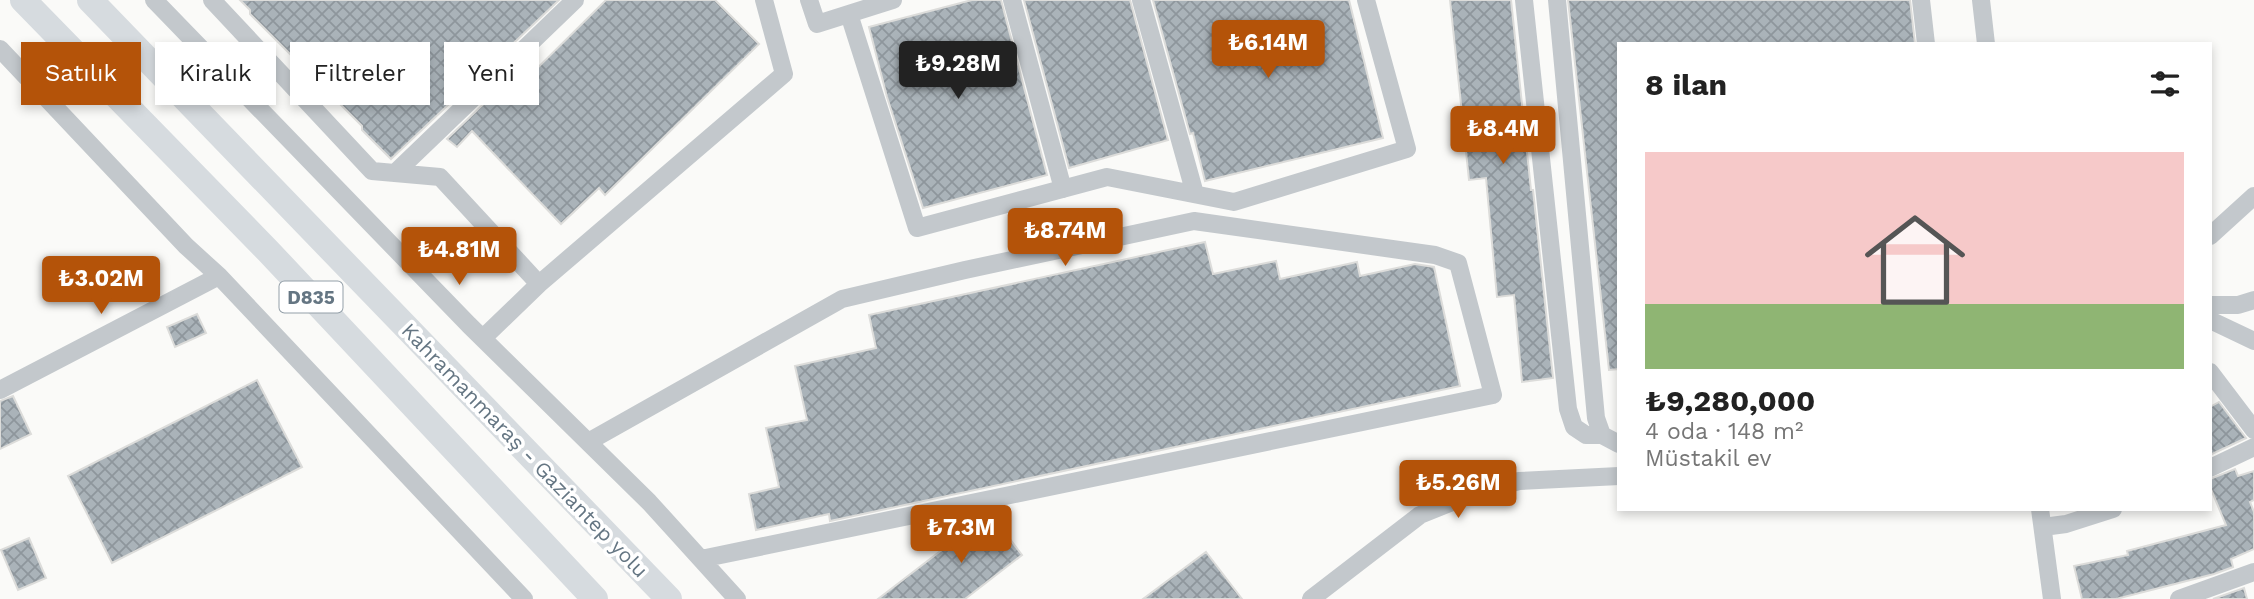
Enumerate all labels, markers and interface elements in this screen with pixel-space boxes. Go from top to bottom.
pin: ₺6.14M [1211,20,1325,80]
text: ₺6.14M [1228,29,1308,56]
chip: Satılık [21,42,141,105]
chip: Kiralık [155,42,276,105]
chip: Filtreler [290,42,430,105]
chip: Yeni [444,42,539,105]
pin: ₺9.28M [901,42,1015,101]
text: ₺9.28M [915,50,1001,77]
icon: filters [2146,65,2184,103]
text: 8 ilan [1645,67,1727,102]
pin: ₺8.4M [1454,106,1552,166]
text: ₺8.4M [1466,115,1540,142]
icon: home [1852,197,1978,323]
pin: ₺8.74M [1008,208,1122,268]
text: ₺8.74M [1024,217,1106,244]
pin: ₺4.81M [402,228,516,287]
text: ₺4.81M [418,236,501,263]
pin: ₺3.02M [44,256,158,316]
text: ₺3.02M [58,265,144,292]
road number: D835 [280,282,342,312]
street label: Kahramanmaraş - Gaziantep yolu [397,318,653,582]
text: ₺9,280,000 [1645,383,1815,418]
text: 4 oda · 148 m² [1645,418,1803,445]
text: Müstakil ev [1645,445,1772,472]
pin: ₺5.26M [1401,461,1515,520]
text: ₺5.26M [1415,469,1501,496]
pin: ₺7.3M [912,505,1010,565]
text: ₺7.3M [927,514,995,541]

